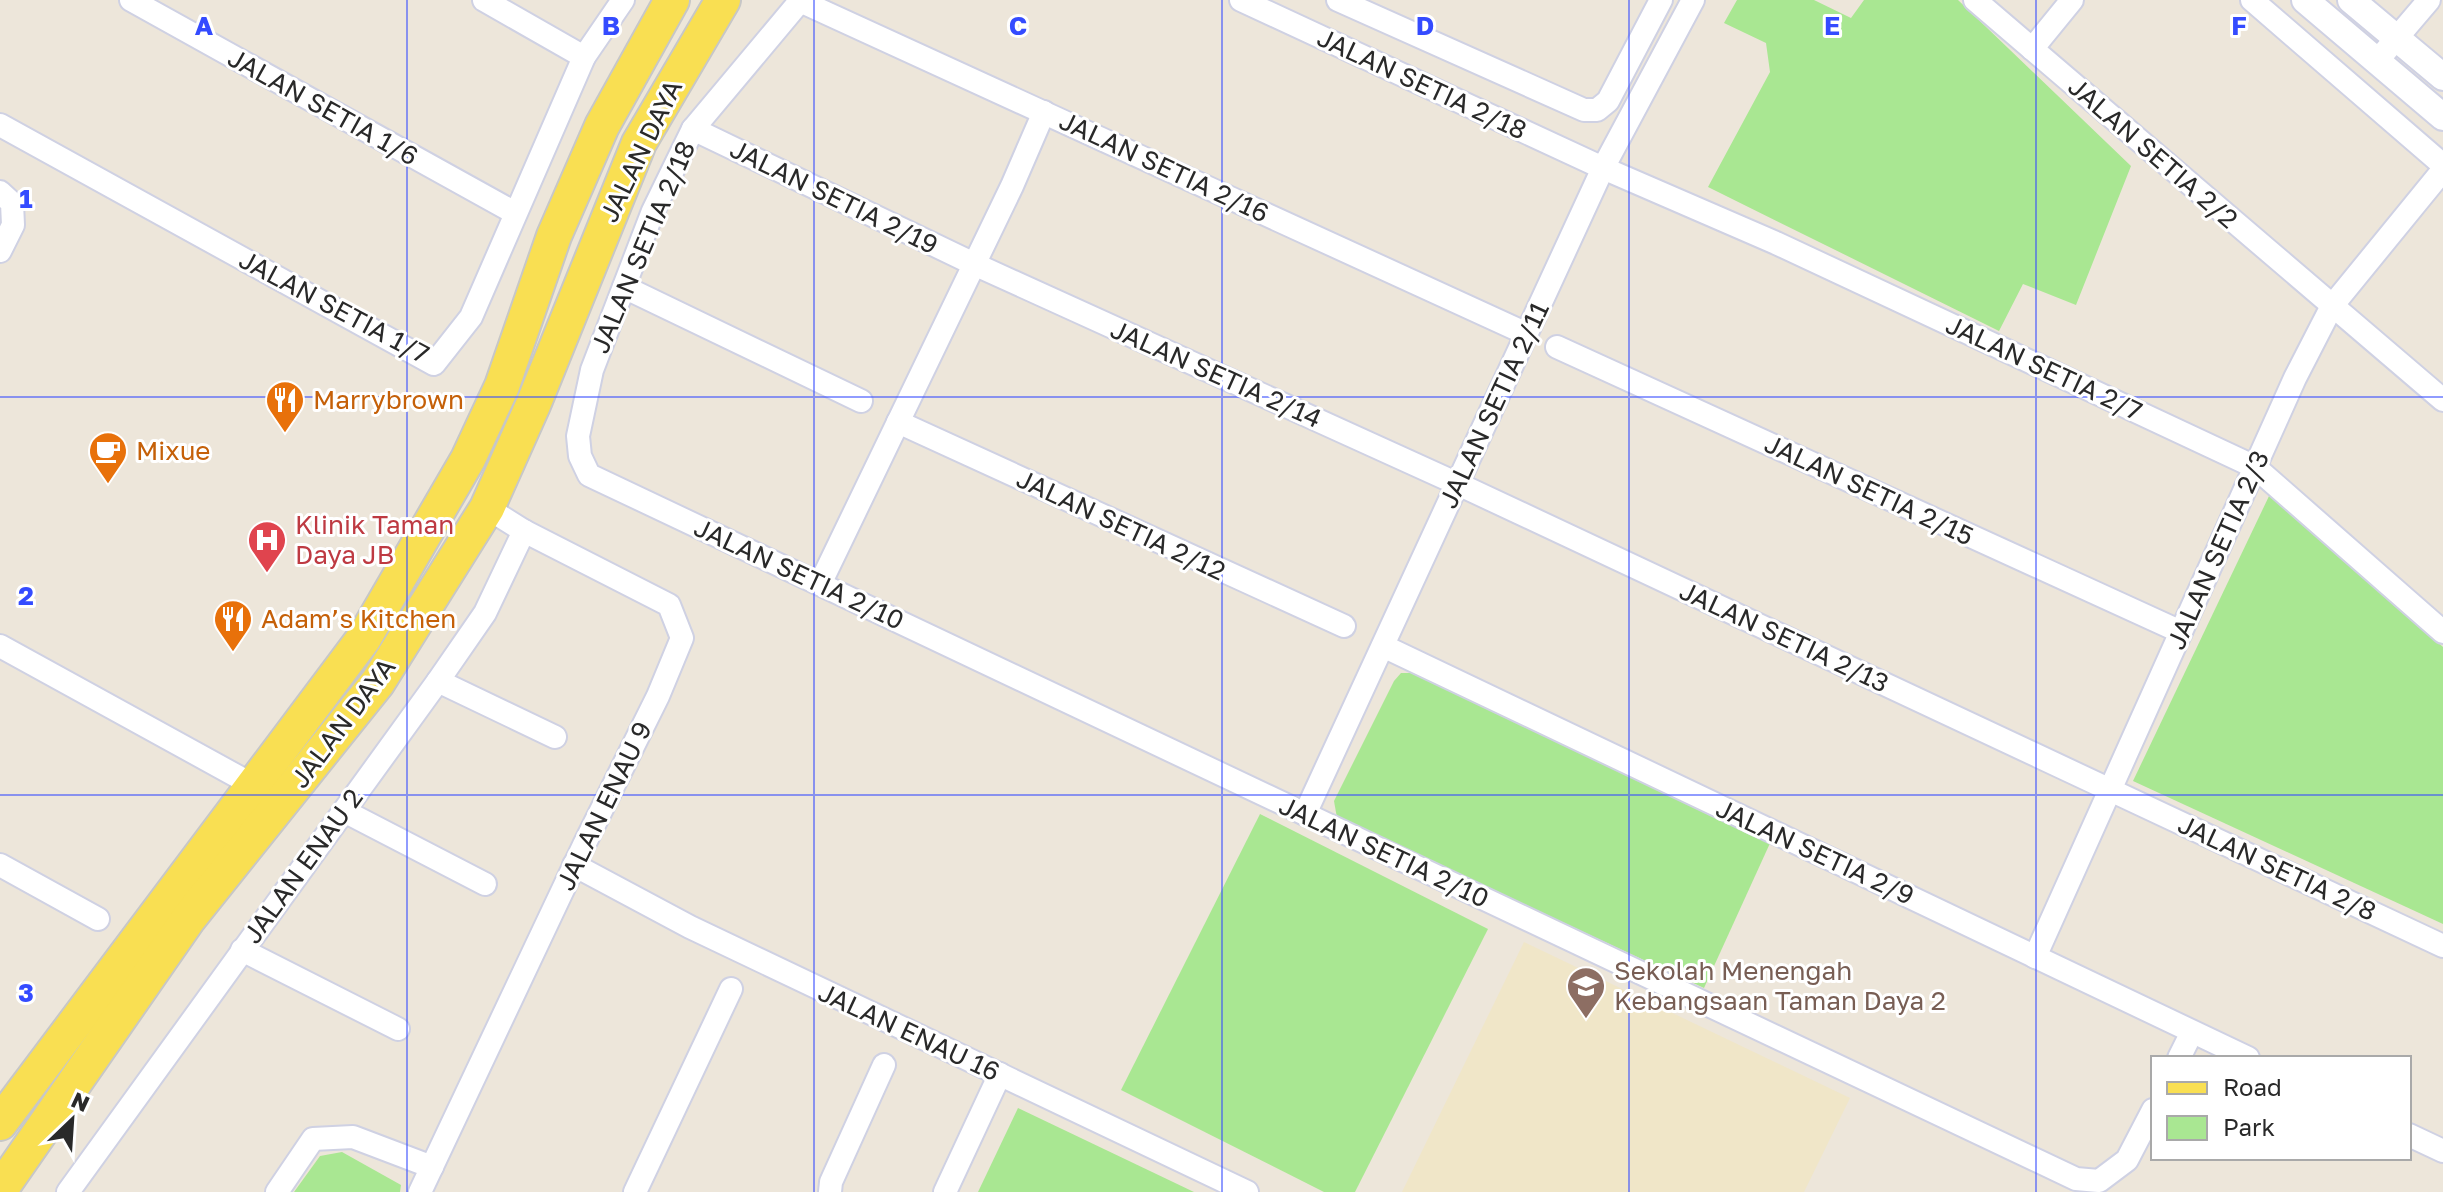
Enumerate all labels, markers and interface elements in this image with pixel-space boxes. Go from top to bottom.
text: A [195,10,214,41]
text: B [602,10,620,41]
text: C [1009,10,1027,41]
text: D [1416,10,1434,41]
text: E [1824,10,1840,41]
text: F [2231,10,2247,41]
street label: JALAN SETIA 2/18 [1313,21,1532,146]
street label: JALAN SETIA 1/6 [223,42,424,172]
street label: JALAN SETIA 2/2 [2062,71,2244,235]
street label: JALAN DAYA [593,75,688,227]
street label: JALAN SETIA 2/16 [1055,104,1274,229]
street label: JALAN SETIA 2/19 [725,133,943,260]
street label: JALAN SETIA 2/18 [584,136,701,358]
text: 1 [19,183,33,214]
street label: JALAN SETIA 1/7 [234,244,434,370]
street label: JALAN SETIA 2/11 [1432,297,1555,513]
street label: JALAN SETIA 2/7 [1941,309,2147,427]
street label: JALAN SETIA 2/14 [1106,313,1326,434]
restaurant icon: Marrybrown [264,379,306,434]
place label: Marrybrown [313,384,464,415]
street label: JALAN SETIA 2/15 [1760,428,1978,551]
cafe icon: Mixue [87,430,129,485]
place label: Mixue [136,435,210,466]
street label: JALAN SETIA 2/3 [2160,446,2275,654]
street label: JALAN SETIA 2/12 [1012,463,1230,586]
place label: Klinik Taman Daya JB [295,509,454,570]
street label: JALAN SETIA 2/10 [690,511,909,636]
hospital icon: Klinik Taman Daya JB [246,519,288,574]
street label: JALAN SETIA 2/13 [1675,575,1893,698]
text: 2 [18,580,34,611]
restaurant icon: Adam’s Kitchen [212,598,254,653]
place label: Adam’s Kitchen [261,603,456,634]
street label: JALAN DAYA [284,652,401,794]
street label: JALAN ENAU 9 [549,716,658,895]
street label: JALAN ENAU 2 [236,783,369,949]
street label: JALAN SETIA 2/10 [1275,789,1494,914]
street label: JALAN SETIA 2/9 [1711,792,1919,911]
street label: JALAN SETIA 2/8 [2173,808,2381,927]
place label: Sekolah Menengah Kebangsaan Taman Daya 2 [1614,955,1946,1016]
school or university icon: Sekolah Menengah Kebangsaan Taman Daya 2 [1565,965,1607,1020]
street label: JALAN ENAU 16 [814,976,1005,1087]
text: 3 [18,977,34,1008]
legend [2151,1056,2411,1160]
text: Road [2223,1072,2282,1101]
north arrow [32,1080,112,1160]
text: N [67,1086,94,1117]
text: Park [2223,1112,2275,1141]

